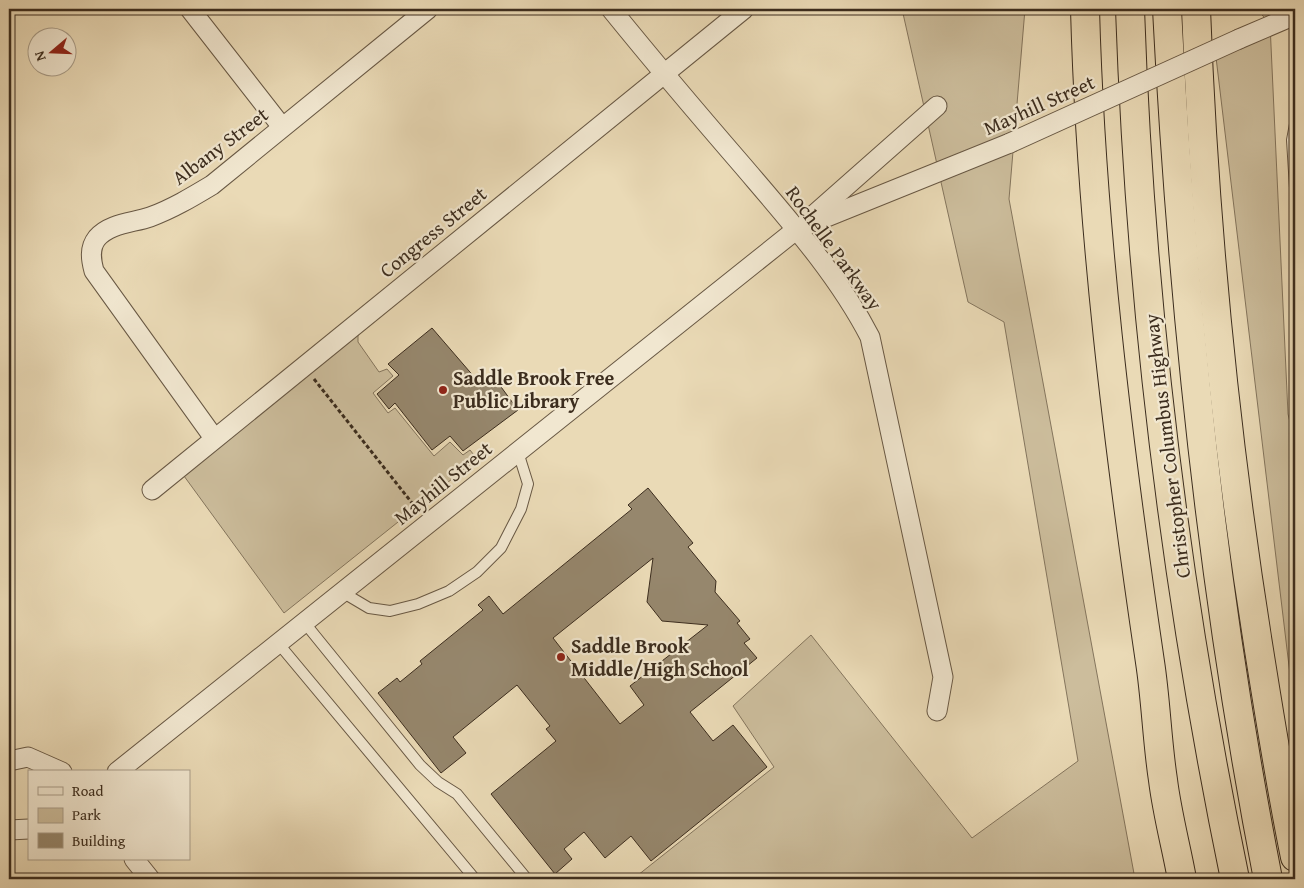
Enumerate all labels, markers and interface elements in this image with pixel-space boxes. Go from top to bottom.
north arrow [28,28,78,78]
text: N [29,48,51,64]
street label: Mayhill Street [979,67,1099,142]
street label: Albany Street [166,100,274,191]
street label: Congress Street [373,179,493,284]
street label: Rochelle Parkway [779,179,890,316]
street label: Christopher Columbus Highway [1136,312,1197,580]
place label: Saddle Brook Free Public Library [453,363,614,415]
marker: Saddle Brook Free Public Library [437,384,449,396]
street label: Mayhill Street [387,434,498,531]
place label: Saddle Brook Middle/High School [571,631,749,683]
marker: Saddle Brook Middle/High School [555,651,567,663]
legend [28,770,190,860]
text: Road [72,780,103,801]
text: Park [72,804,101,825]
text: Building [72,830,126,851]

